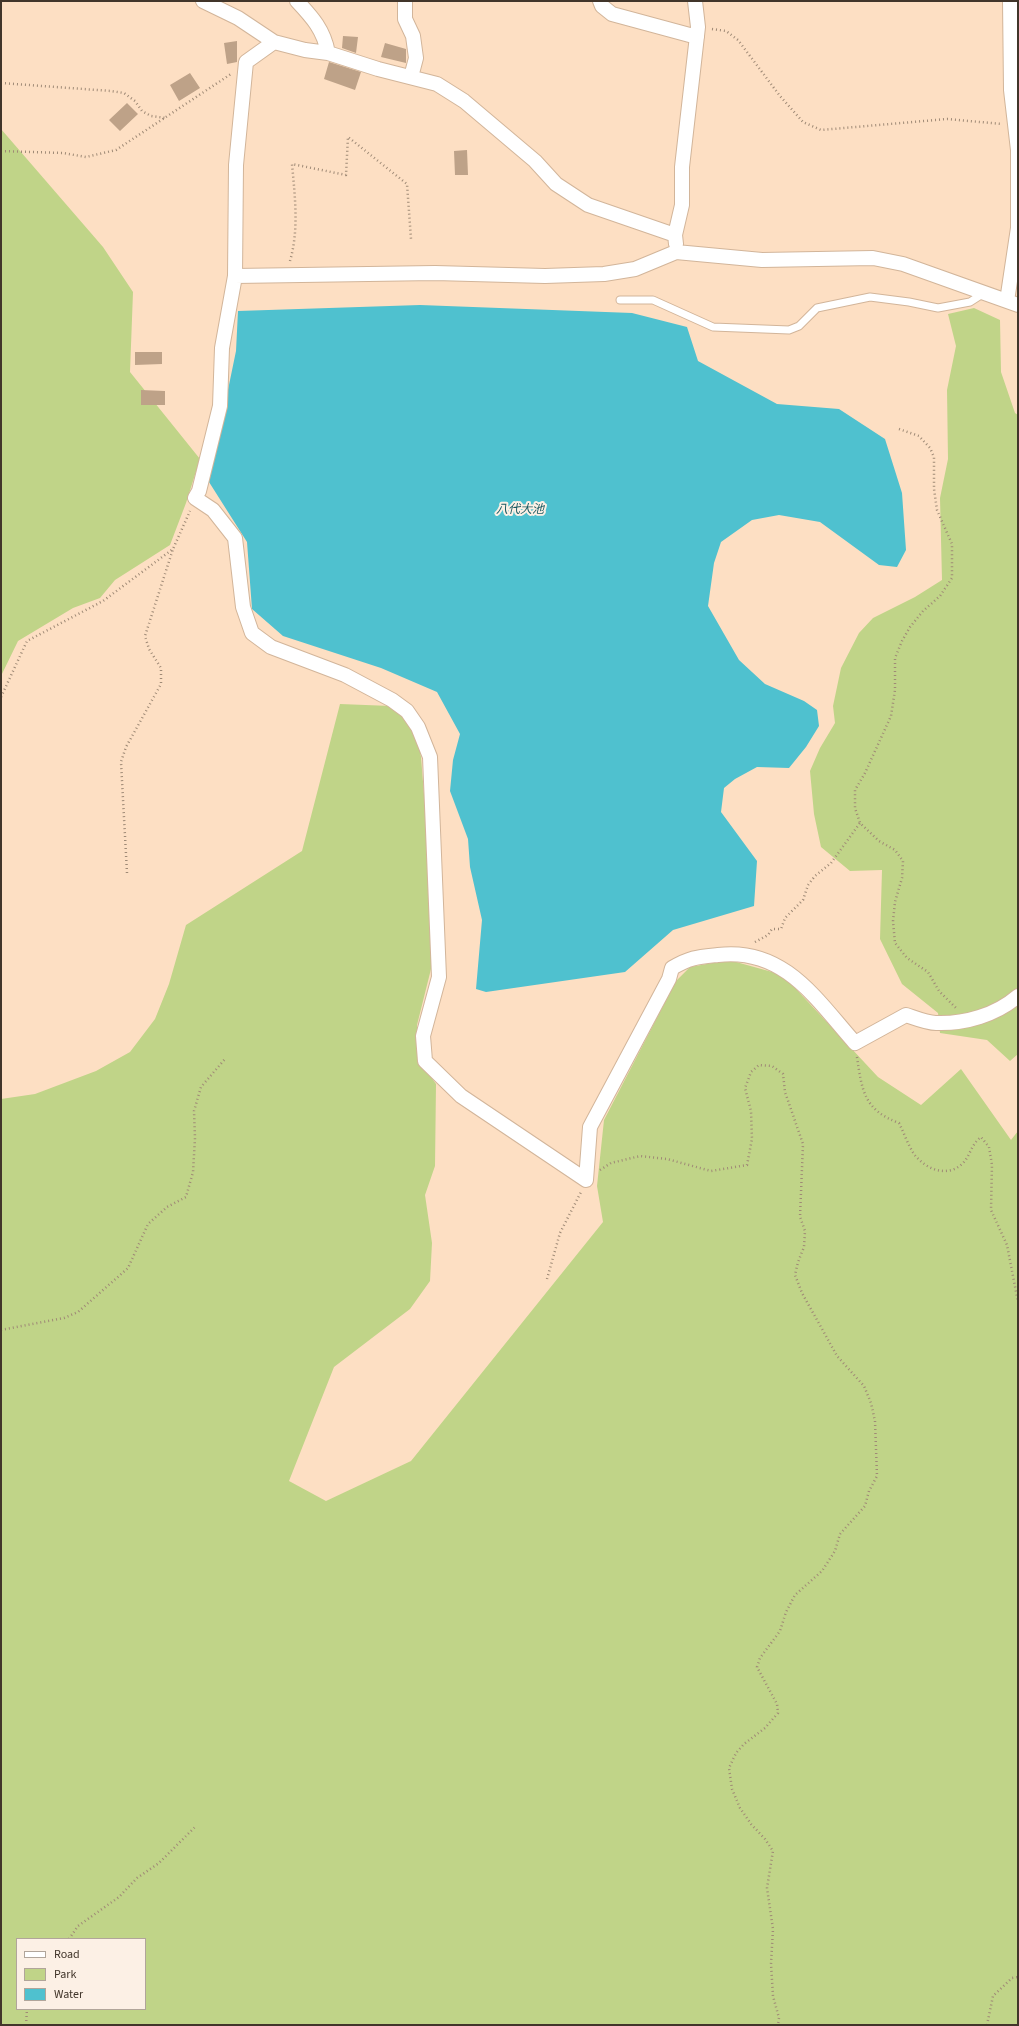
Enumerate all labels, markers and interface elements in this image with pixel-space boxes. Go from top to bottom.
water label: 八代大池 [496,503,544,517]
legend [16,1938,146,2010]
text: Road [54,1946,80,1963]
text: Park [54,1966,76,1983]
text: Water [54,1986,83,2003]

